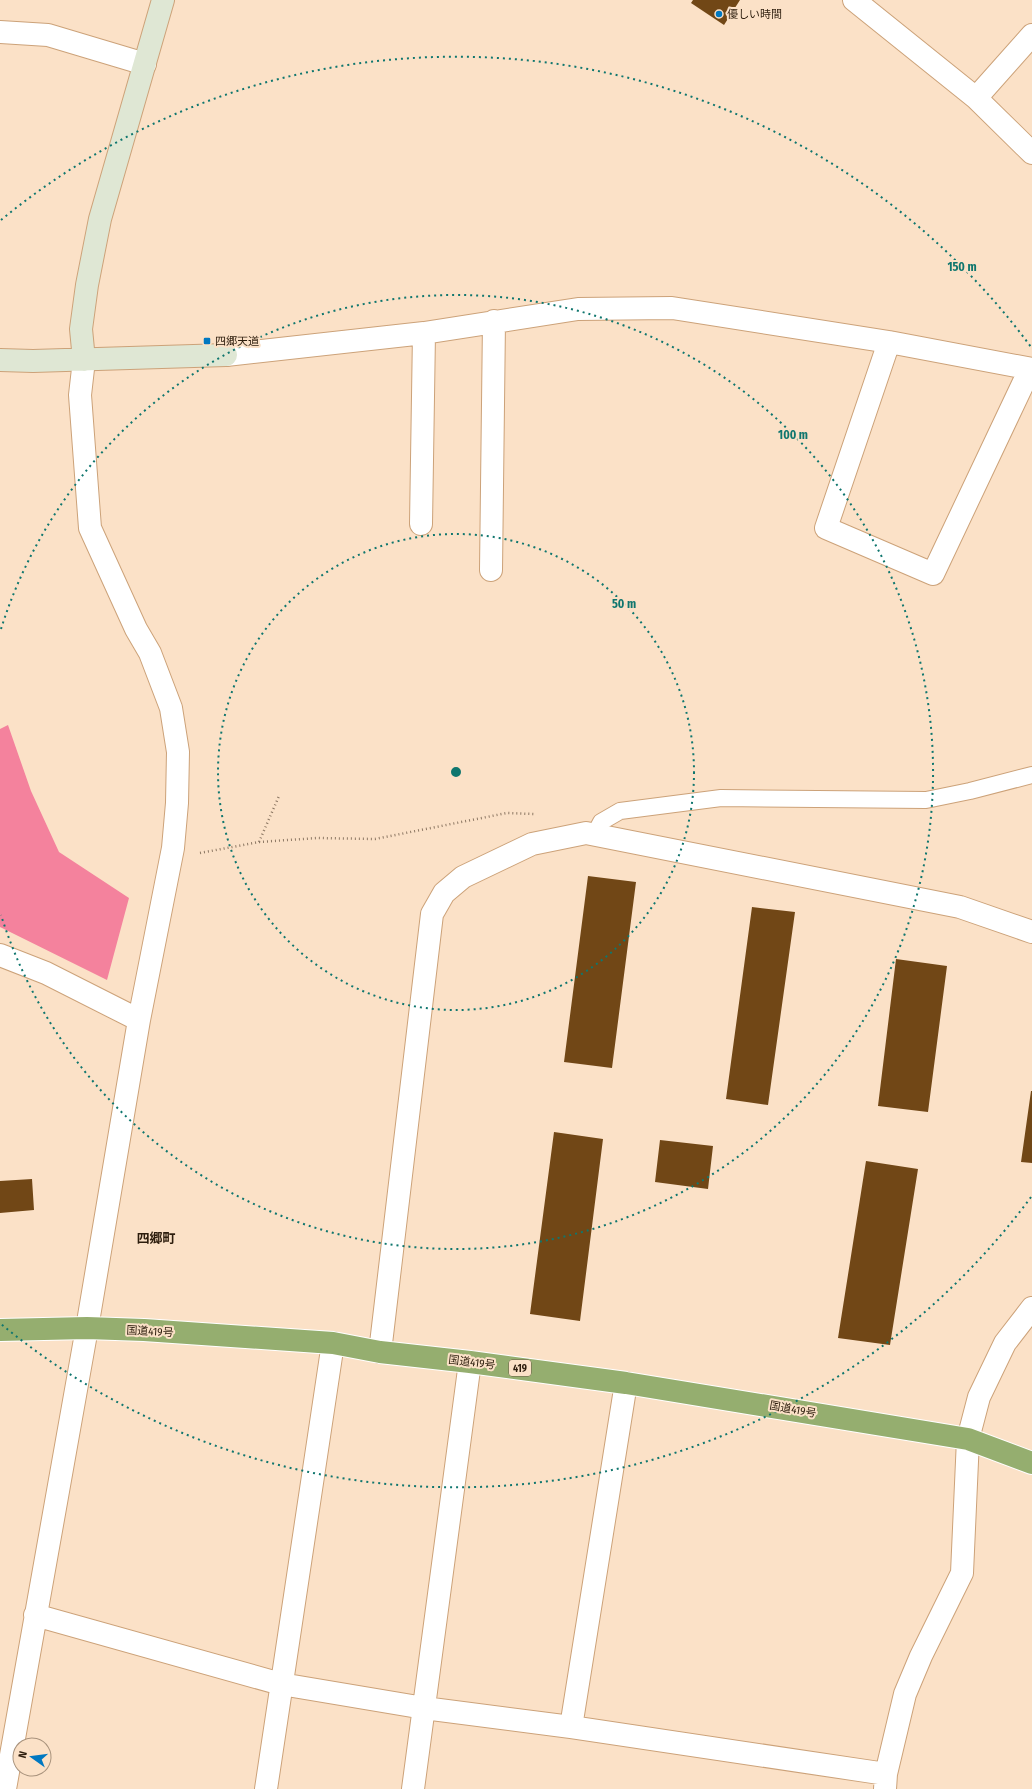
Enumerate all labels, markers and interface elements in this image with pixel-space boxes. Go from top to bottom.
place label: 優しい時間 [727,8,782,21]
marker: 優しい時間 [714,9,724,19]
text: 150 m [947,260,977,274]
place label: 四郷天道 [215,335,259,348]
marker: 四郷天道 [202,336,212,346]
text: 100 m [778,428,808,442]
text: 50 m [612,597,636,611]
centre of rings [449,765,463,779]
district label: 四郷町 [136,1231,176,1246]
street label: 国道419号 [126,1324,174,1339]
street label: 国道419号 [448,1353,496,1372]
road number: 419 [509,1360,531,1376]
street label: 国道419号 [768,1399,817,1420]
north arrow [12,1737,52,1777]
text: N [16,1750,30,1759]

